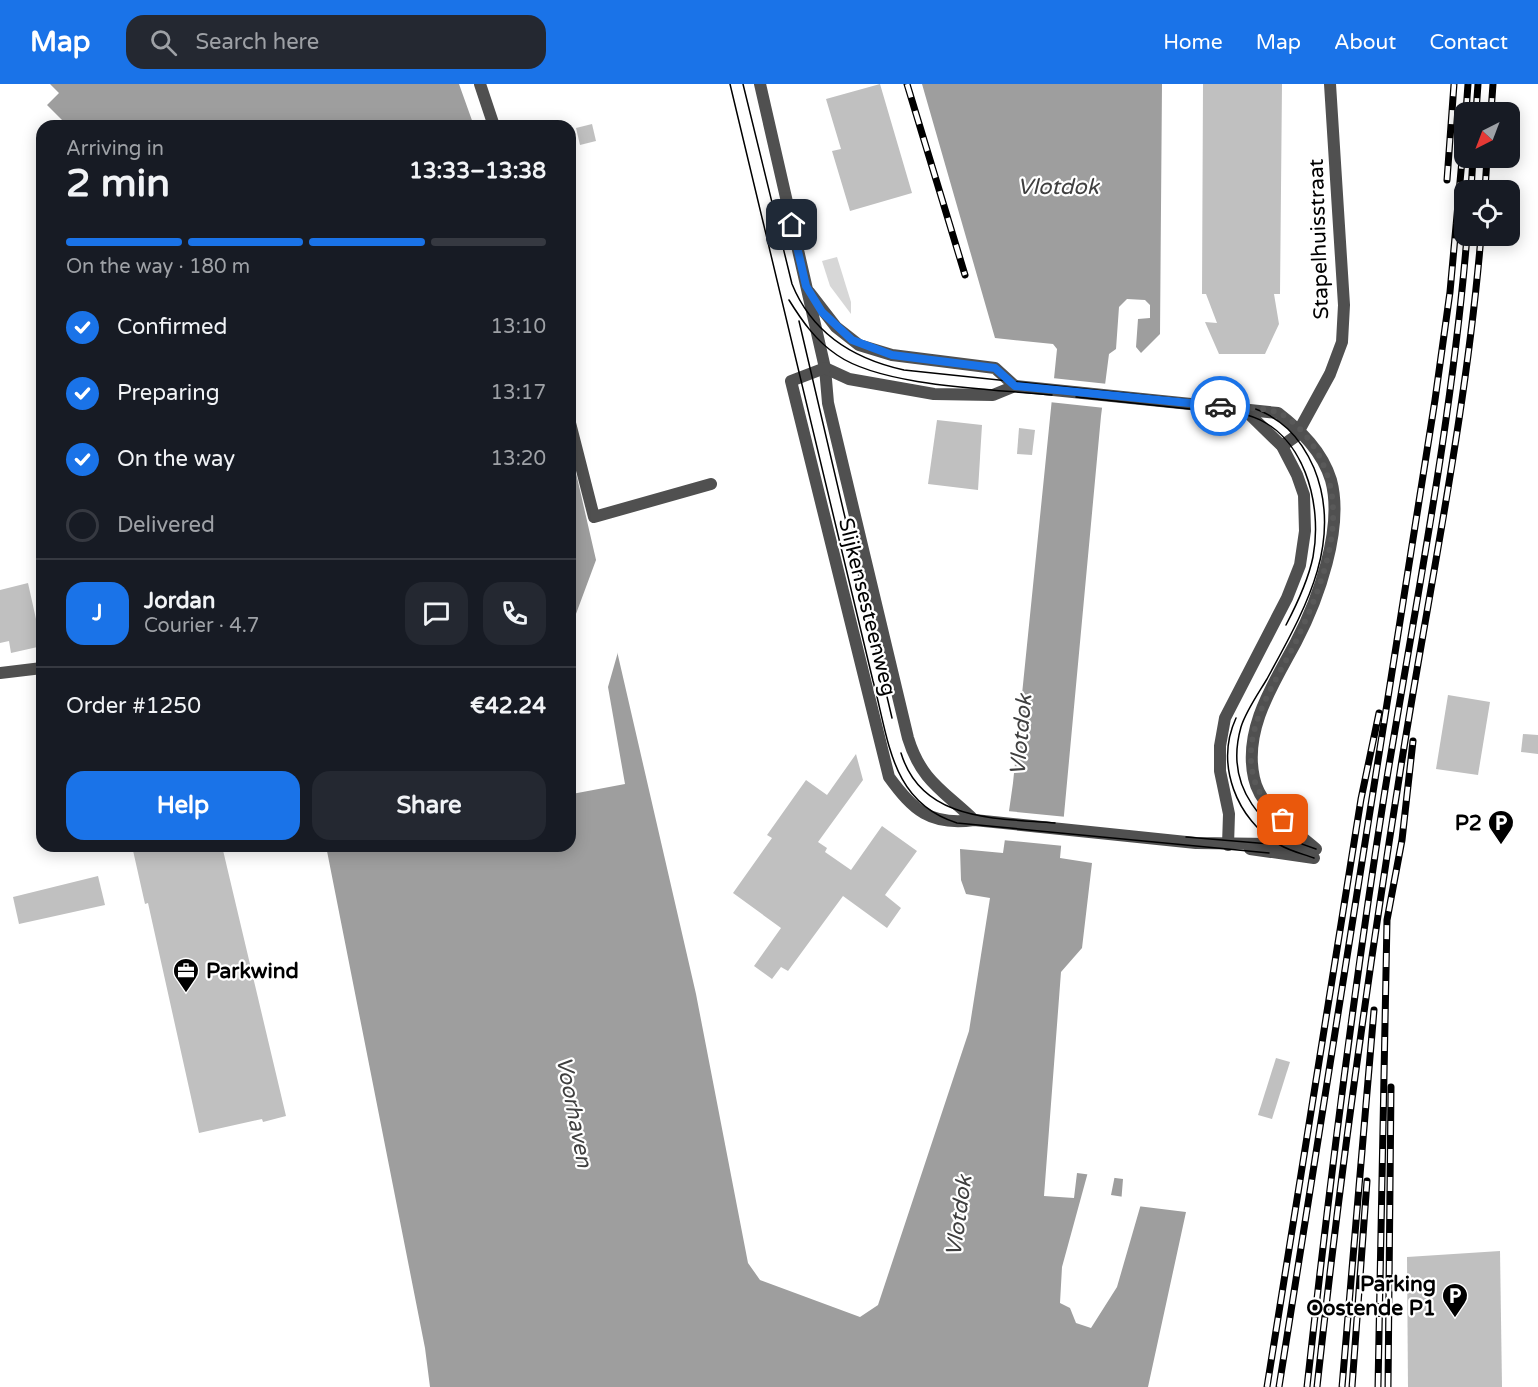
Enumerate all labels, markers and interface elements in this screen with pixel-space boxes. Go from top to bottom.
search box [126,15,546,69]
text: Map [30,25,90,59]
icon: search [147,26,180,59]
text: Search here [195,29,319,55]
text: Home [1163,30,1223,55]
text: Map [1256,30,1301,55]
text: About [1334,30,1396,55]
text: Contact [1429,30,1508,55]
north arrow [1454,102,1520,168]
map controls [1454,102,1520,246]
text: Arriving in [66,137,164,161]
text: 13:33–13:38 [409,158,546,184]
street label: Stapelhuisstraat [1304,158,1334,320]
text: 2 min [66,160,170,207]
water label: Vlotdok [1017,174,1101,200]
button: locate [1454,180,1520,246]
pin [766,199,817,250]
icon: home [775,208,808,241]
text: On the way · 180 m [66,255,250,279]
icon: check [66,311,99,344]
text: Confirmed [117,314,227,340]
text: 13:10 [491,315,546,339]
courier [1190,376,1250,436]
icon: check [66,377,99,410]
text: Preparing [117,380,220,406]
text: 13:17 [491,381,546,405]
icon: car [1204,390,1237,423]
icon: check [66,443,99,476]
text: On the way [117,446,235,472]
text: 13:20 [491,447,546,471]
text: Delivered [117,512,215,538]
street label: Slijkensesteenweg [833,516,901,698]
button: chat [405,582,468,645]
button: phone [483,582,546,645]
text: Jordan [144,588,215,614]
text: J [92,600,103,626]
text: Courier · 4.7 [144,614,259,638]
water label: Vlotdok [1005,691,1038,777]
text: Order #1250 [66,693,201,719]
text: €42.24 [470,693,546,719]
button: Help [66,771,300,840]
button: Share [312,771,546,840]
pin [1257,794,1308,845]
icon: bag [1266,803,1299,836]
parking icon: P2 [1486,808,1516,846]
place label: P2 [1455,811,1482,836]
office icon: Parkwind [171,956,201,994]
place label: Parkwind [206,959,299,984]
water label: Voorhaven [551,1054,598,1170]
water label: Vlotdok [940,1172,978,1258]
place label: Parking Oostende P1 [1306,1272,1436,1321]
parking icon: Parking Oostende P1 [1440,1281,1470,1319]

